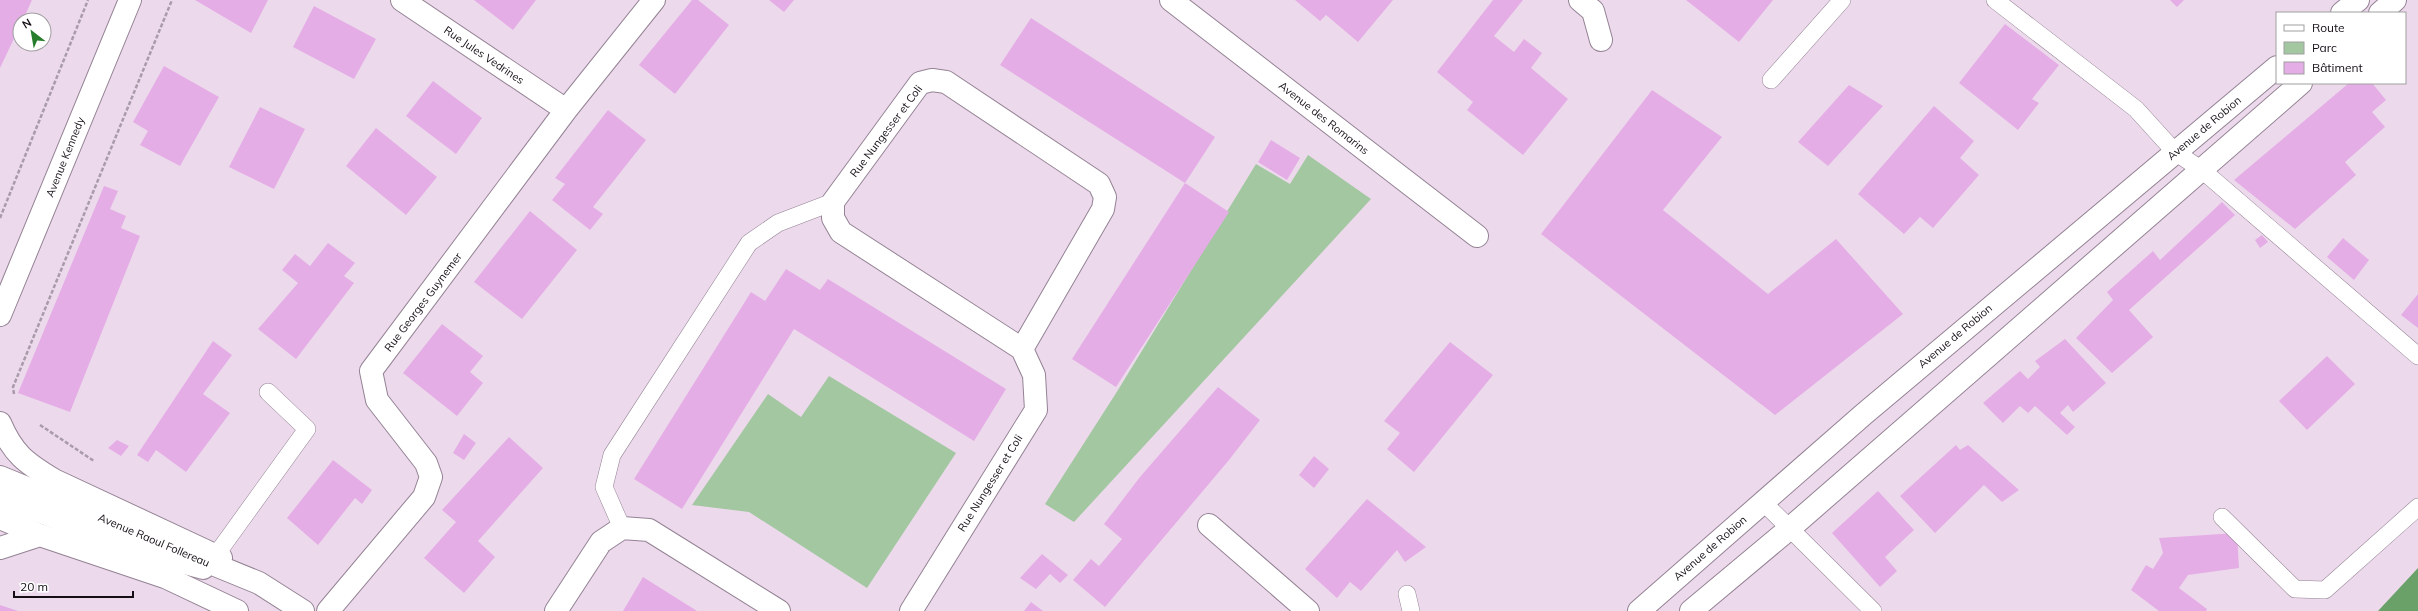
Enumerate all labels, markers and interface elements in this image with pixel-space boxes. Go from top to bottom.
north arrow [12,12,52,52]
legend [2276,12,2406,84]
text: N [20,15,34,32]
text: Route [2312,20,2345,35]
street label: Rue Jules Vedrines [441,23,527,87]
text: Parc [2312,40,2337,55]
text: Bâtiment [2312,60,2363,75]
street label: Avenue des Romarins [1276,78,1372,158]
street label: Rue Nungesser et Coli [847,82,925,180]
street label: Avenue de Robion [2164,93,2244,163]
street label: Avenue Kennedy [43,115,88,199]
street label: Rue Georges Guynemer [381,250,465,354]
street label: Avenue de Robion [1915,301,1995,371]
street label: Rue Nungesser et Coli [955,432,1025,534]
street label: Avenue Raoul Follereau [96,510,212,570]
street label: Avenue de Robion [1671,512,1749,584]
scale bar [14,573,133,599]
text: 20 m [20,579,48,594]

